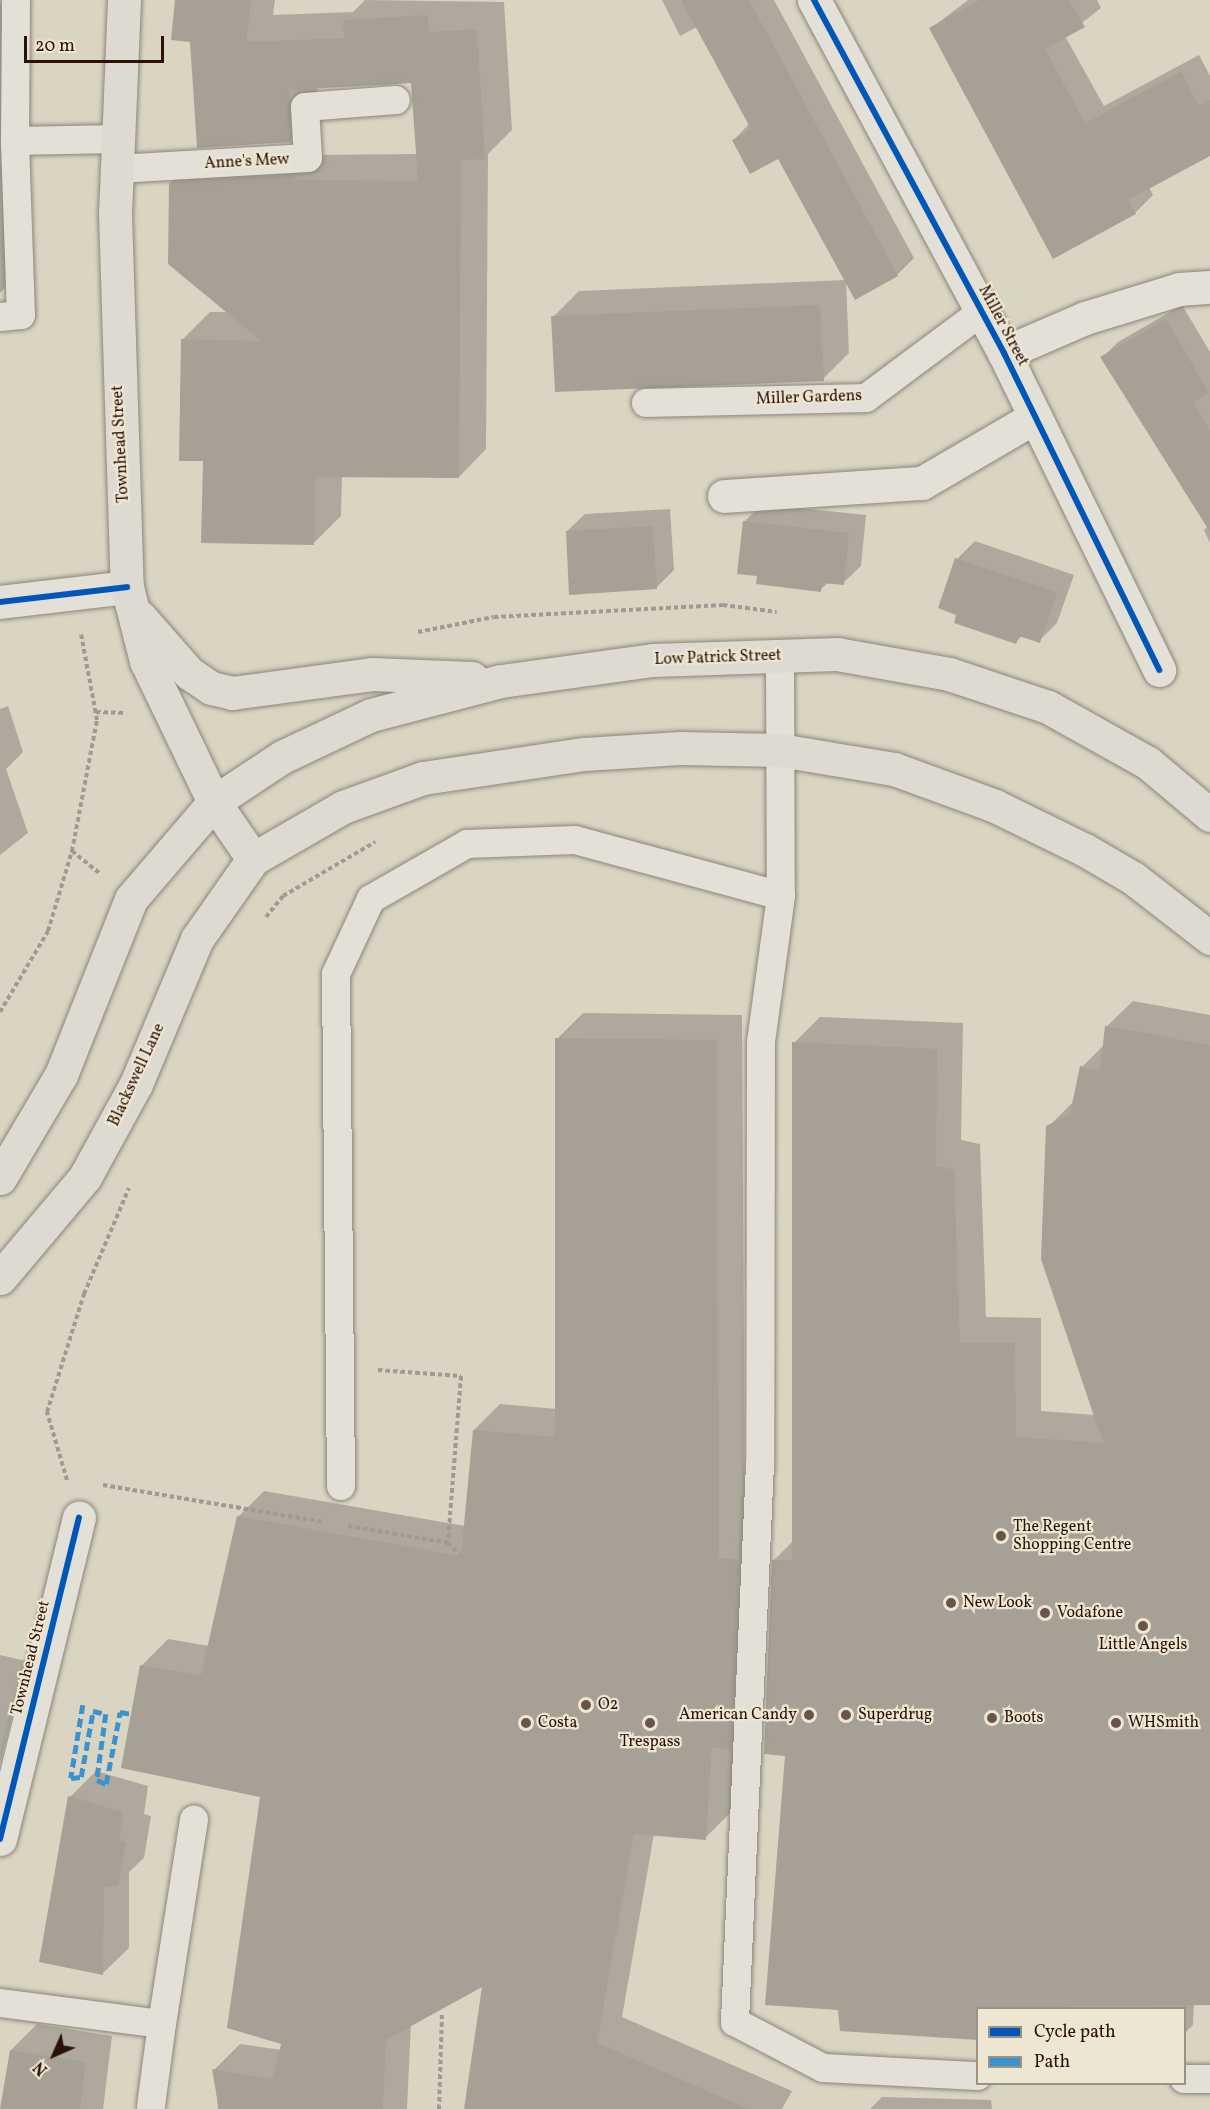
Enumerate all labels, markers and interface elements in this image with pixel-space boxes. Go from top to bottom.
scale bar [27,24,166,62]
text: 20 m [35,34,75,59]
street label: Anne's Mew [204,150,290,174]
street label: Miller Street [974,282,1032,370]
street label: Townhead Street [108,385,134,503]
street label: Miller Gardens [756,387,862,409]
street label: Low Patrick Street [654,646,782,670]
street label: Blackswell Lane [105,1020,169,1130]
place label: The Regent Shopping Centre [1013,1517,1131,1555]
marker: The Regent Shopping Centre [994,1529,1008,1543]
place label: New Look [963,1593,1032,1613]
marker: New Look [944,1596,958,1610]
street label: Townhead Street [7,1599,55,1717]
place label: Vodafone [1057,1603,1123,1623]
marker: Vodafone [1038,1606,1052,1620]
marker: Little Angels [1136,1619,1150,1633]
place label: Little Angels [1099,1635,1187,1655]
place label: O2 [598,1695,618,1715]
marker: O2 [579,1698,593,1712]
place label: American Candy [679,1705,797,1725]
place label: Superdrug [858,1705,932,1725]
marker: American Candy [802,1708,816,1722]
marker: Superdrug [839,1708,853,1722]
place label: Boots [1004,1708,1043,1728]
marker: Boots [985,1711,999,1725]
place label: Costa [538,1713,577,1733]
place label: WHSmith [1128,1713,1199,1733]
marker: Costa [519,1716,533,1730]
marker: Trespass [643,1716,657,1730]
marker: WHSmith [1109,1716,1123,1730]
place label: Trespass [620,1732,680,1752]
legend [976,2007,1186,2085]
text: Cycle path [1034,2020,1116,2045]
north arrow [24,2025,84,2085]
text: Path [1034,2050,1070,2075]
text: N [29,2056,53,2080]

